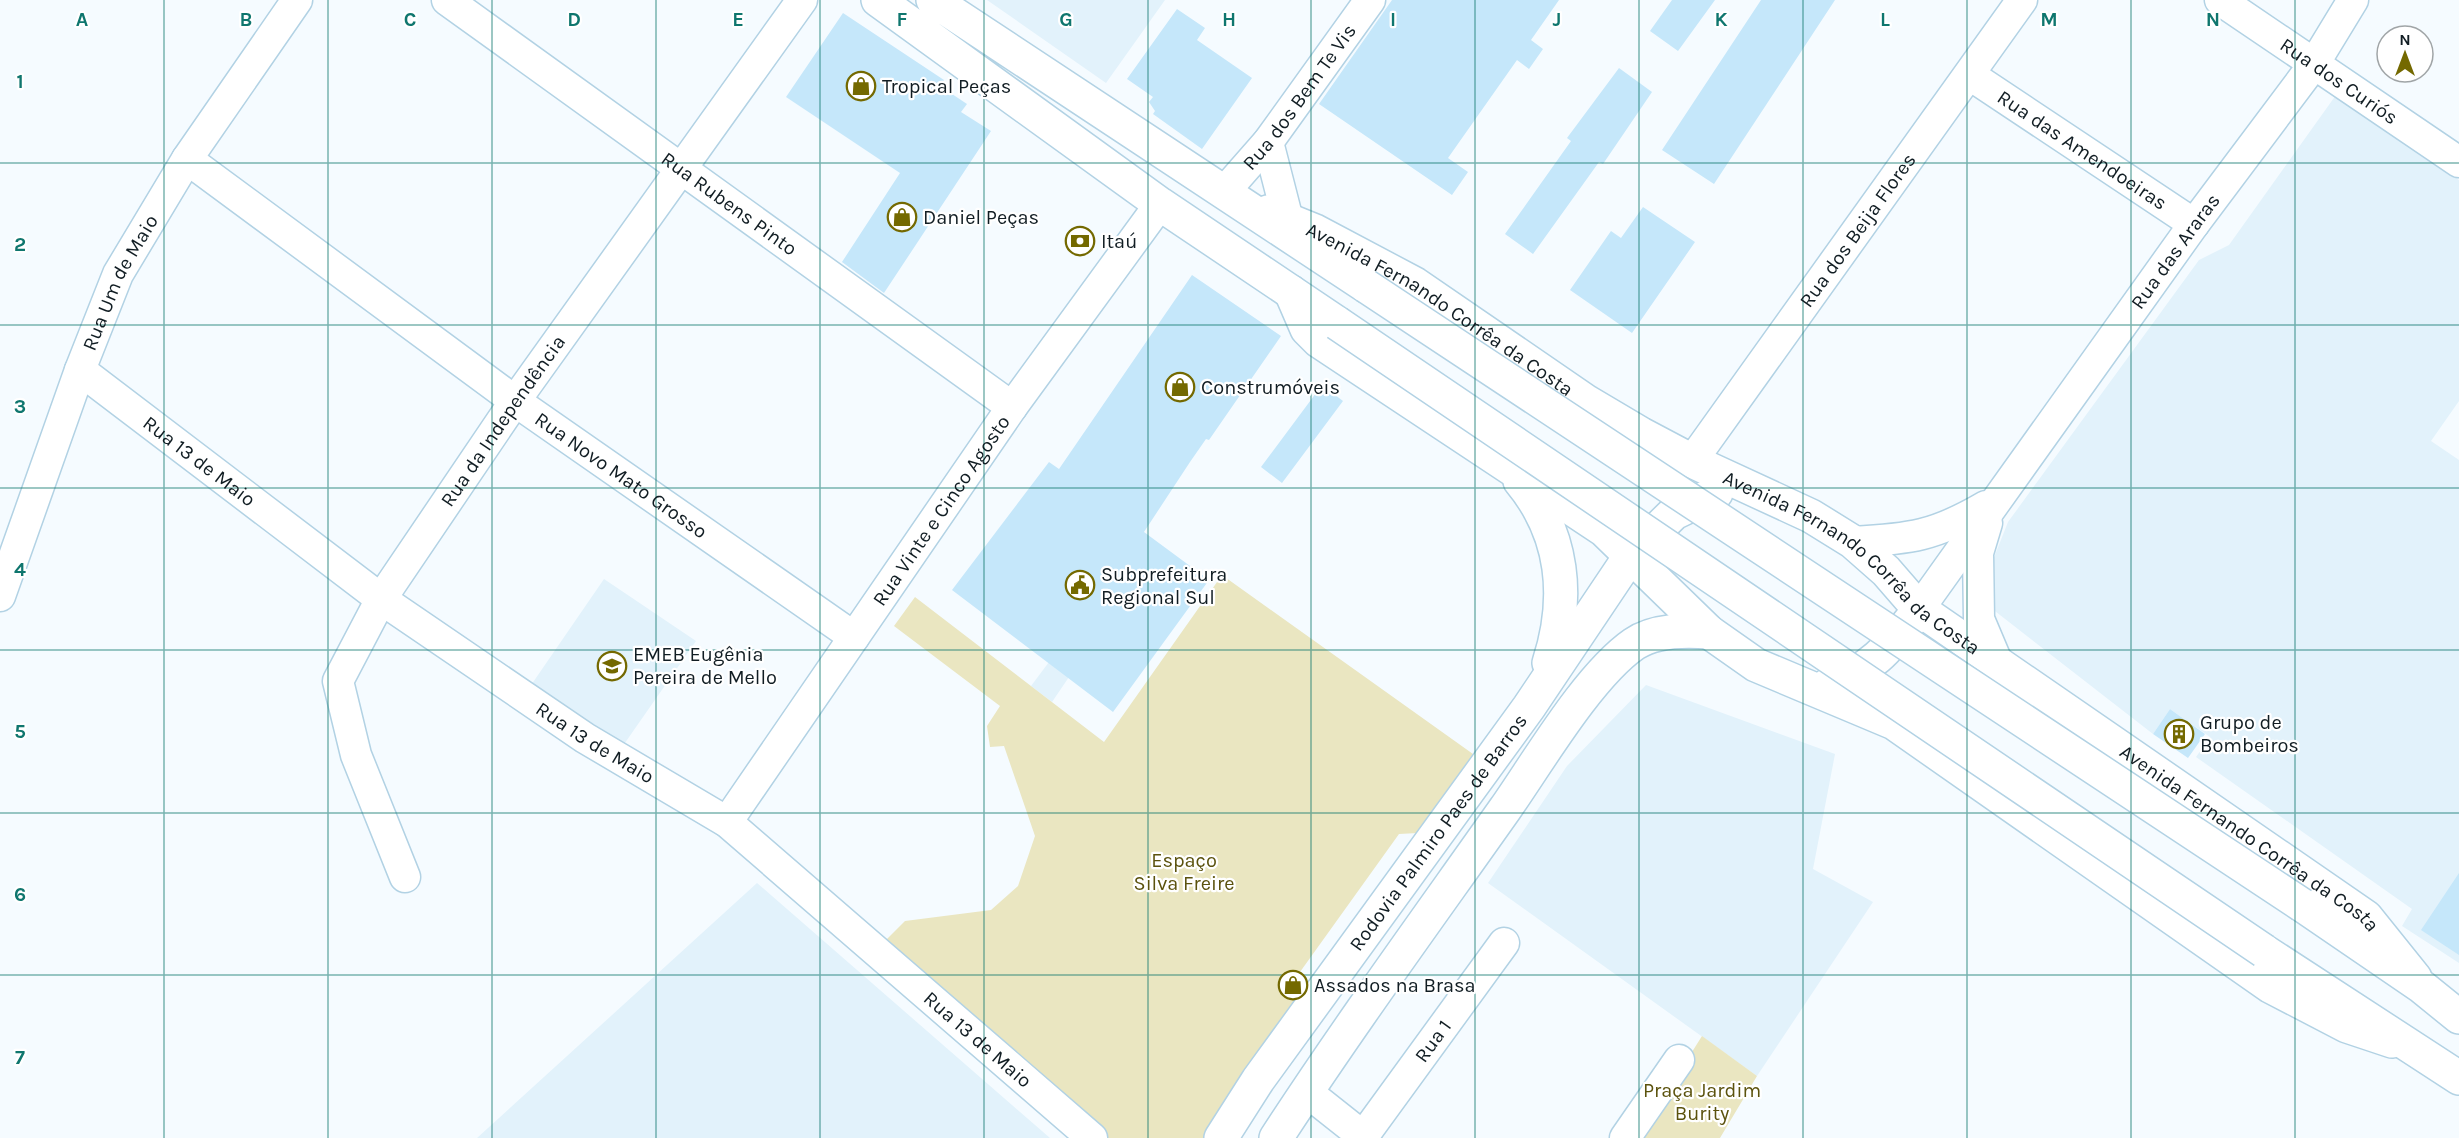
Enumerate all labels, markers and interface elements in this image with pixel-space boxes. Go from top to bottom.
text: A [76,8,89,31]
text: B [240,8,252,31]
text: C [404,8,416,31]
text: D [567,8,581,31]
text: E [732,8,744,31]
text: F [897,8,908,31]
text: G [1059,8,1073,31]
text: H [1222,8,1236,31]
text: I [1390,8,1396,31]
text: J [1553,8,1561,31]
text: K [1714,8,1728,31]
text: L [1880,8,1890,31]
text: M [2040,8,2058,31]
text: N [2206,8,2220,31]
street label: Rua dos Bem Te Vis [1238,19,1361,174]
north arrow [2375,24,2435,84]
text: N [2399,30,2411,49]
street label: Rua dos Curiós [2276,33,2402,129]
text: 1 [16,70,24,93]
shop icon: Tropical Peças [845,70,877,102]
place label: Tropical Peças [882,75,1011,98]
street label: Rua das Amendoeiras [1993,85,2171,214]
street label: Rua Rubens Pinto [657,147,802,260]
street label: Rua dos Beija Flores [1794,149,1920,312]
street label: Rua das Araras [2126,189,2224,313]
shop icon: Daniel Peças [886,201,918,233]
place label: Daniel Peças [923,206,1039,229]
street label: Rua Um de Maio [77,210,162,354]
street label: Avenida Fernando Corrêa da Costa [1303,217,1578,401]
bank icon: Itaú [1064,225,1096,257]
place label: Itaú [1101,230,1137,253]
text: 2 [14,233,26,256]
street label: Rua da Independência [435,331,570,511]
shop icon: Construmóveis [1164,371,1196,403]
place label: Construmóveis [1201,376,1340,399]
text: 3 [14,395,26,418]
street label: Rua Novo Mato Grosso [531,407,712,543]
street label: Rua 13 de Maio [139,411,260,511]
street label: Rua Vinte e Cinco Agosto [868,411,1014,610]
street label: Avenida Fernando Corrêa da Costa [1720,466,1985,659]
text: 4 [14,558,26,581]
place label: Subprefeitura Regional Sul [1101,563,1227,609]
public building icon: Subprefeitura Regional Sul [1064,569,1096,601]
place label: EMEB Eugênia Pereira de Mello [633,643,777,689]
school or university icon: EMEB Eugênia Pereira de Mello [596,650,628,682]
street label: Rua 13 de Maio [532,697,658,788]
street label: Rodovia Palmiro Paes de Barros [1344,709,1532,955]
place label: Grupo de Bombeiros [2200,711,2299,757]
building icon: Grupo de Bombeiros [2163,718,2195,750]
text: 5 [14,720,26,743]
street label: Avenida Fernando Corrêa da Costa [2116,740,2384,936]
park label: Espaço Silva Freire [1134,849,1234,895]
text: 6 [14,883,26,906]
shop icon: Assados na Brasa [1277,969,1309,1001]
place label: Assados na Brasa [1314,974,1476,997]
street label: Rua 13 de Maio [919,986,1037,1092]
street label: Rua 1 [1410,1015,1456,1067]
text: 7 [15,1046,25,1069]
park label: Praça Jardim Burity [1643,1079,1761,1125]

